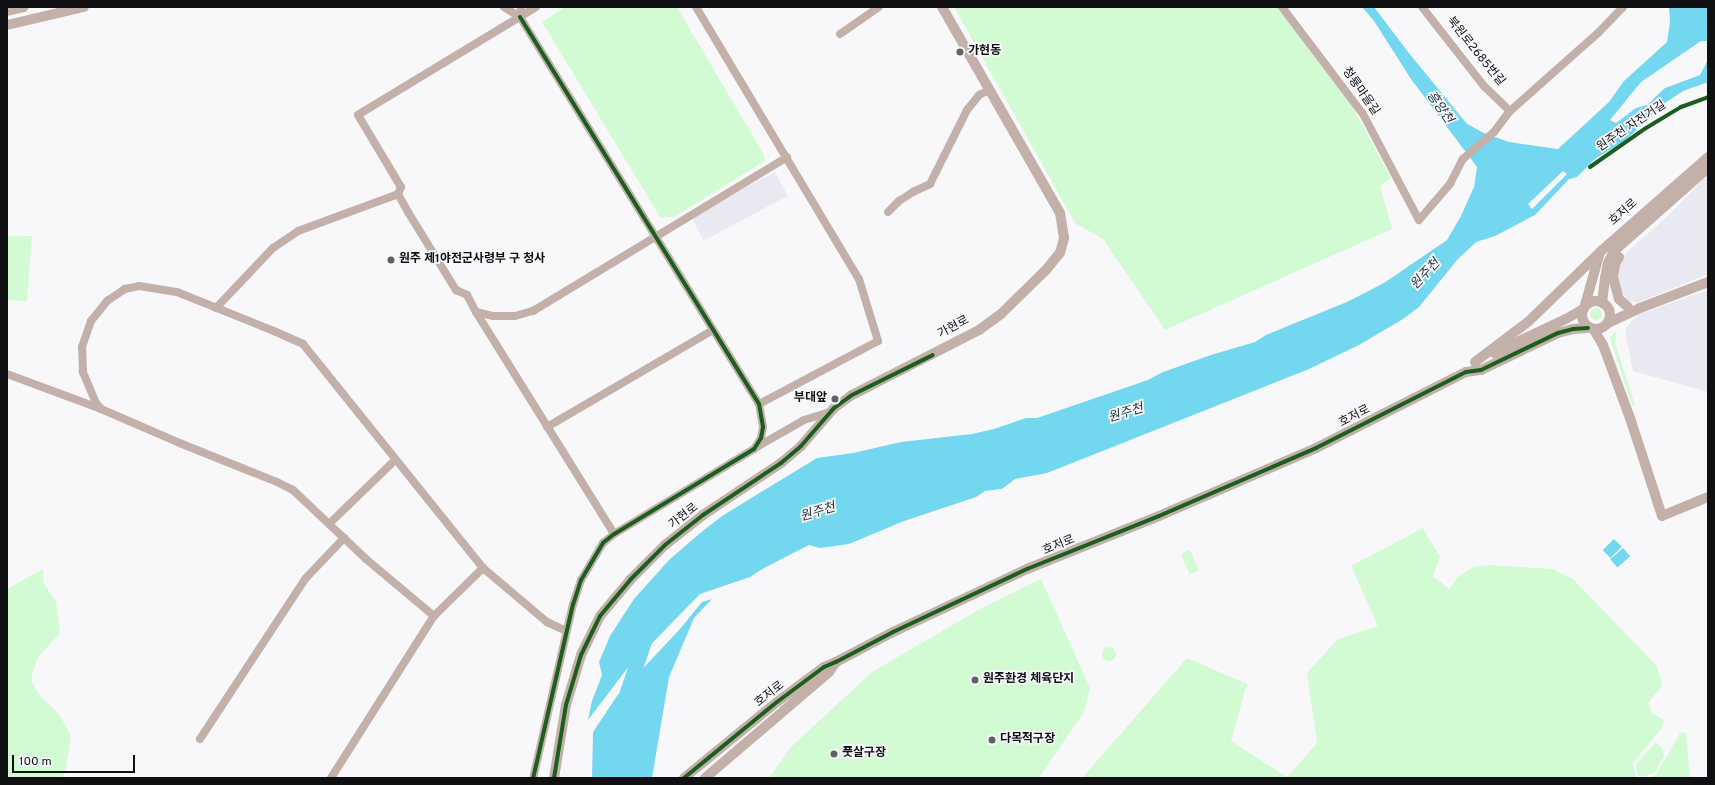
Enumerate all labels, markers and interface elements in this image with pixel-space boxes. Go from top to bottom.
street label: 북원로2685번길 [1443,15,1507,89]
place label: 가현동 [968,45,1001,59]
marker: 가현동 [955,47,965,57]
street label: 청룡마을길 [1338,65,1382,119]
water label: 흥양천 [1422,89,1456,127]
street label: 원주천 자전거길 [1595,99,1669,155]
street label: 호저로 [1607,197,1641,229]
place label: 원주 제1야전군사령부 구 청사 [399,253,545,267]
marker: 원주 제1야전군사령부 구 청사 [386,255,396,265]
water label: 원주천 [1408,257,1444,293]
street label: 가현로 [936,314,972,342]
place label: 부대앞 [794,392,827,406]
marker: 부대앞 [830,394,840,404]
water label: 원주천 [1107,401,1145,427]
street label: 호저로 [1337,403,1373,431]
water label: 원주천 [799,500,837,526]
street label: 가현로 [667,501,701,533]
street label: 호저로 [1041,533,1077,559]
place label: 원주환경 체육단지 [983,673,1074,687]
marker: 원주환경 체육단지 [970,675,980,685]
street label: 호저로 [753,679,787,711]
place label: 다목적구장 [1000,733,1055,747]
marker: 다목적구장 [987,735,997,745]
scale bar [14,747,137,773]
place label: 풋살구장 [842,747,886,761]
marker: 풋살구장 [829,749,839,759]
text: 100 m [19,754,52,770]

